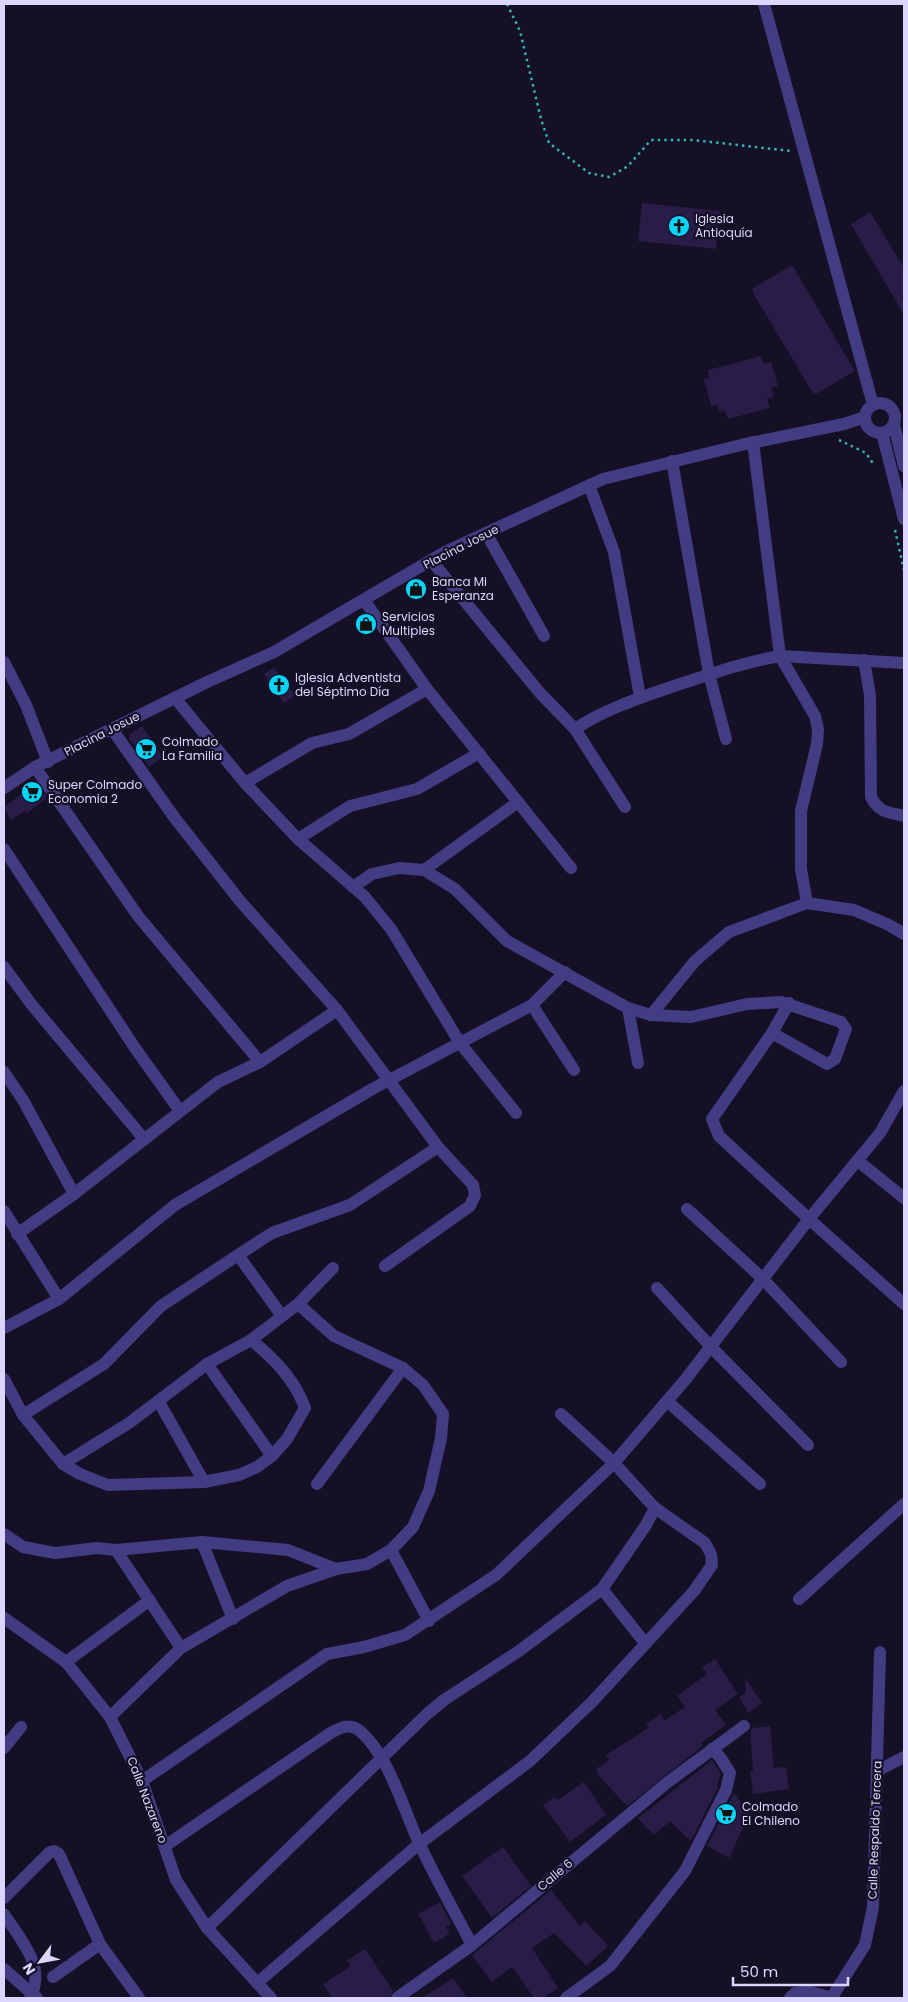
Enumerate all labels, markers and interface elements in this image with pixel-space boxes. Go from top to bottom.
place label: Iglesia Antioquía [695,210,753,241]
church icon: Iglesia Antioquía [667,214,691,238]
street label: Placina Josue [420,520,501,573]
place label: Banca Mi Esperanza [432,573,494,604]
shop icon: Banca Mi Esperanza [404,577,428,601]
place label: Servicios Multiples [382,608,435,639]
shop icon: Servicios Multiples [354,612,378,636]
place label: Iglesia Adventista del Séptimo Día [295,669,401,700]
church icon: Iglesia Adventista del Séptimo Día [267,673,291,697]
street label: Placina Josue [61,707,142,760]
place label: Colmado La Familia [162,733,222,764]
supermarket icon: Colmado La Familia [134,737,158,761]
place label: Super Colmado Economia 2 [48,776,142,807]
supermarket icon: Super Colmado Economia 2 [20,780,44,804]
street label: Calle Nazareno [123,1754,172,1846]
street label: Calle Respaldo Tercera [864,1760,885,1900]
place label: Colmado El Chileno [742,1798,800,1829]
supermarket icon: Colmado El Chileno [714,1802,738,1826]
street label: Calle 6 [533,1855,576,1894]
north arrow [15,1937,65,1987]
scale bar [733,1954,848,1986]
text: N [18,1959,40,1979]
text: 50 m [740,1961,778,1982]

